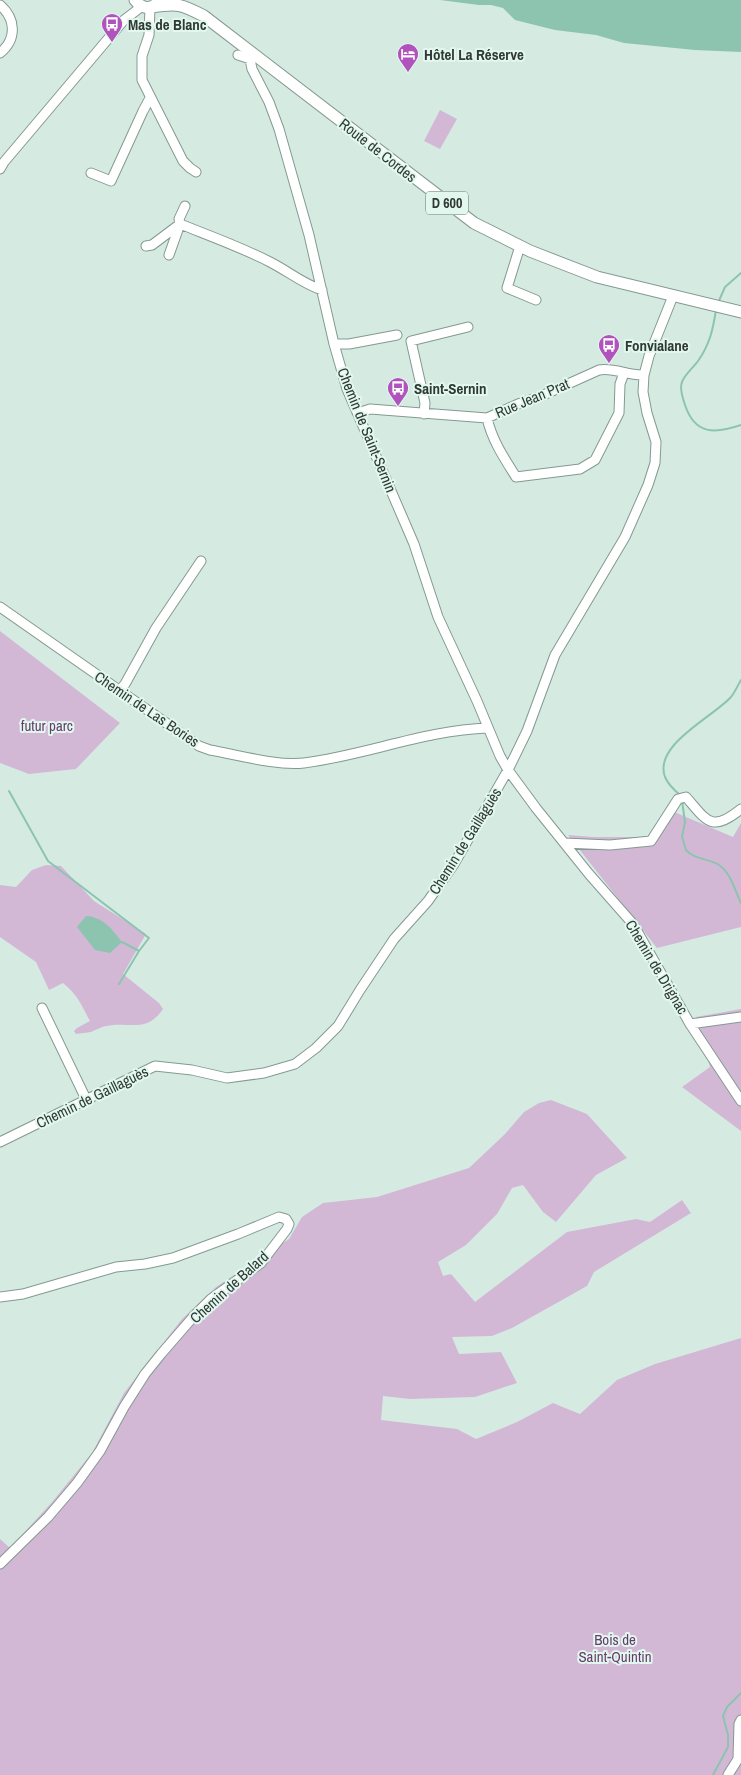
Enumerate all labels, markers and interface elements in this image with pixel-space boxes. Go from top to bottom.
bus stop icon: Mas de Blanc [100,12,124,43]
place label: Mas de Blanc [128,14,207,35]
hotel icon: Hôtel La Réserve [396,42,420,73]
place label: Hôtel La Réserve [424,44,524,65]
street label: Route de Cordes [335,113,421,187]
road number: D 600 [426,192,468,214]
bus stop icon: Fonvialane [597,333,621,364]
place label: Fonvialane [625,335,689,356]
street label: Chemin de Saint-Sernin [332,365,402,495]
street label: Rue Jean Prat [492,373,573,423]
bus stop icon: Saint-Sernin [386,376,410,407]
place label: Saint-Sernin [414,378,486,399]
street label: Chemin de Las Bories [90,666,204,752]
park label: futur parc [21,715,73,736]
street label: Chemin de Gaillaguès [424,784,506,898]
street label: Chemin de Drignac [621,916,693,1018]
street label: Chemin de Gaillaguès [32,1061,152,1133]
street label: Chemin de Balard [185,1246,273,1328]
park label: Bois de Saint-Quintin [578,1629,652,1667]

